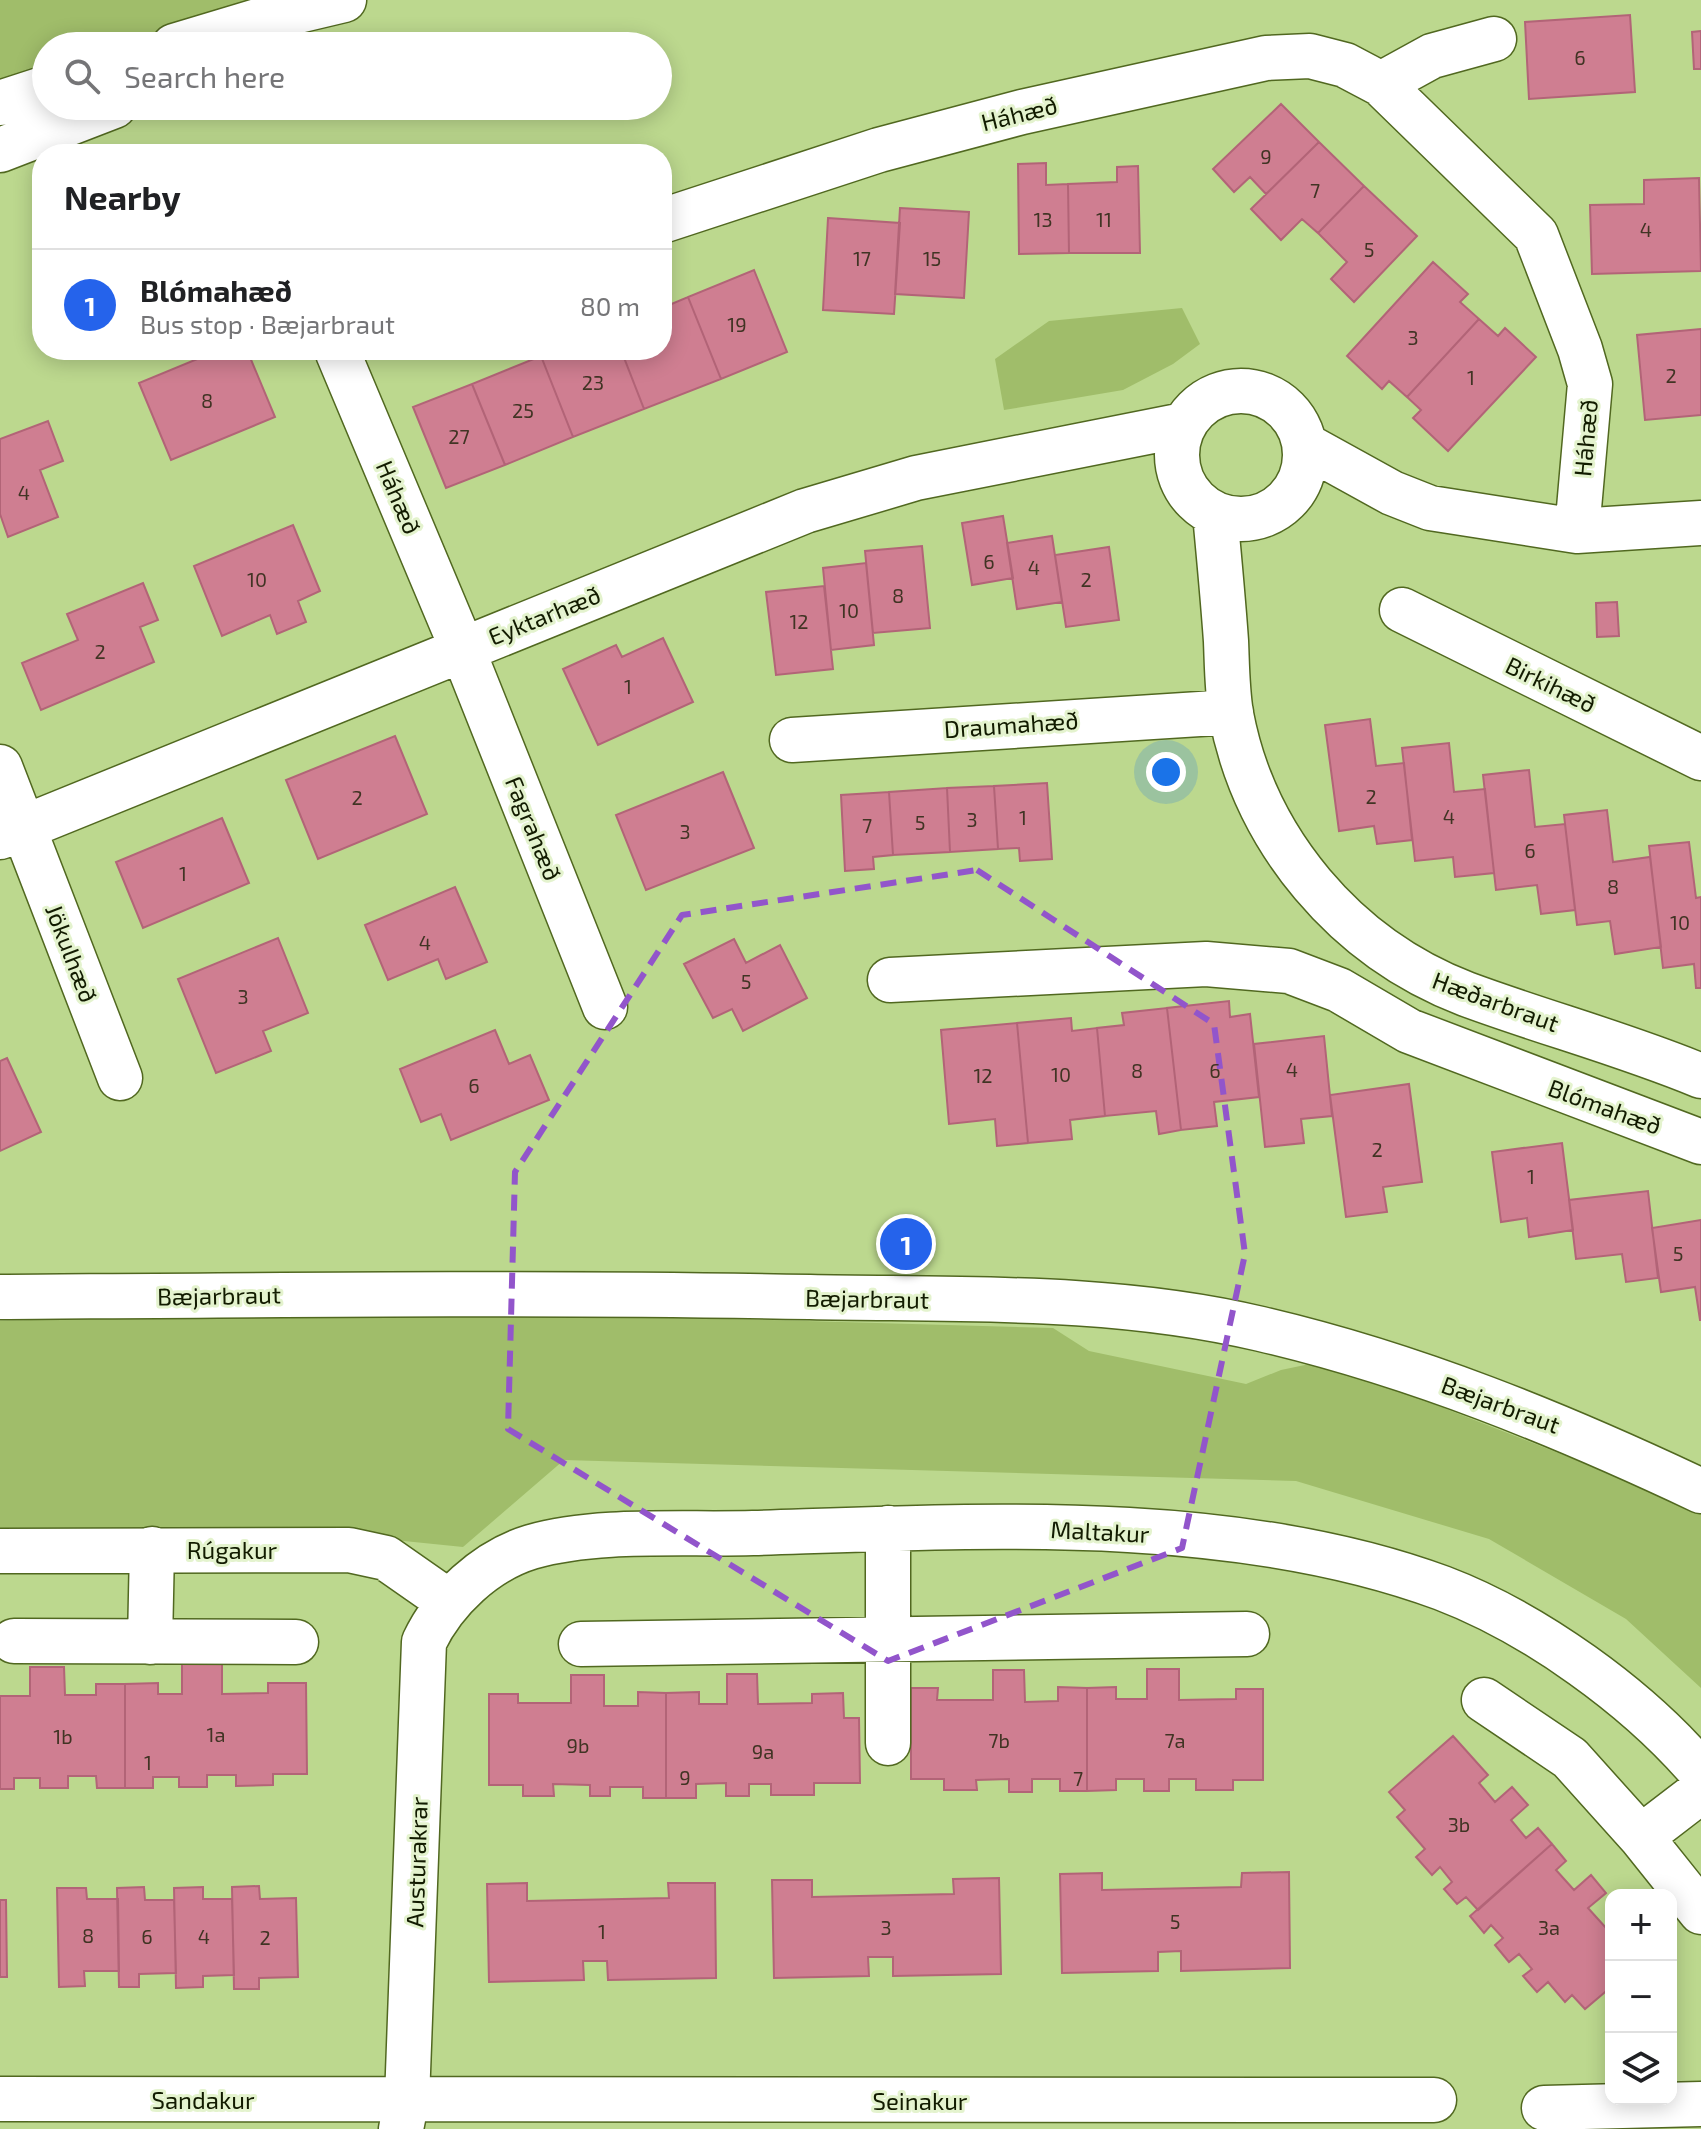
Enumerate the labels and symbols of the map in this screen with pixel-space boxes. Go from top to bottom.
house number: 6 [1574,45,1586,69]
street label: Háhæð [978,90,1060,136]
house number: 9 [1260,144,1272,168]
house number: 7 [1310,178,1320,202]
house number: 13 [1033,207,1053,231]
house number: 11 [1096,207,1112,231]
house number: 4 [1640,217,1652,241]
house number: 5 [1364,237,1374,261]
house number: 17 [853,246,871,270]
house number: 15 [923,246,941,270]
house number: 19 [727,312,747,336]
house number: 3 [1407,325,1419,349]
house number: 2 [1665,363,1677,387]
house number: 1 [1467,365,1475,389]
house number: 23 [582,370,604,394]
house number: 8 [201,388,213,412]
house number: 25 [512,398,534,422]
street label: Háhæð [1567,398,1603,478]
house number: 27 [448,424,470,448]
street label: Háhæð [371,456,427,538]
house number: 4 [18,480,30,504]
house number: 6 [983,549,995,573]
house number: 4 [1028,555,1040,579]
house number: 10 [247,567,267,591]
house number: 2 [1080,567,1092,591]
street label: Eyktarhæð [484,579,604,651]
house number: 8 [892,583,904,607]
house number: 10 [839,598,859,622]
house number: 12 [789,609,809,633]
house number: 2 [94,639,106,663]
street label: Birkihæð [1501,650,1601,718]
house number: 1 [624,674,632,698]
street label: Draumahæð [943,705,1079,743]
your location [1146,752,1186,792]
street label: Fagrahæð [500,772,568,884]
house number: 2 [1365,784,1377,808]
house number: 2 [351,785,363,809]
house number: 4 [1443,804,1455,828]
house number: 1 [1019,805,1027,829]
house number: 3 [966,807,978,831]
house number: 5 [915,810,925,834]
house number: 7 [862,813,872,837]
house number: 3 [679,819,691,843]
house number: 6 [1524,838,1536,862]
house number: 1 [179,861,187,885]
house number: 8 [1607,874,1619,898]
street label: Jökulhæð [40,900,104,1006]
house number: 10 [1670,910,1690,934]
house number: 4 [419,930,431,954]
street label: Hæðarbraut [1429,965,1563,1037]
house number: 5 [741,969,751,993]
house number: 3 [237,984,249,1008]
house number: 4 [1286,1057,1298,1081]
house number: 8 [1131,1058,1143,1082]
house number: 6 [1209,1058,1221,1082]
house number: 10 [1051,1062,1071,1086]
house number: 12 [973,1063,993,1087]
street label: Blómahæð [1545,1072,1665,1140]
house number: 6 [468,1073,480,1097]
house number: 2 [1371,1137,1383,1161]
house number: 1 [1527,1164,1535,1188]
pin: 1 [880,1214,932,1274]
house number: 5 [1673,1241,1683,1265]
street label: Bæjarbraut [157,1279,281,1311]
street label: Bæjarbraut [805,1282,929,1314]
street label: Bæjarbraut [1438,1369,1564,1439]
street label: Maltakur [1050,1514,1151,1548]
street label: Rúgakur [187,1535,278,1564]
house number: 1a [207,1722,225,1746]
house number: 1b [53,1724,73,1748]
house number: 7b [988,1728,1010,1752]
house number: 7a [1164,1728,1186,1752]
house number: 9b [567,1733,589,1757]
house number: 9a [752,1739,774,1763]
house number: 1 [144,1750,152,1774]
house number: 9 [679,1765,691,1789]
house number: 7 [1073,1766,1083,1790]
street label: Austurakrar [399,1796,433,1928]
house number: 3b [1448,1812,1470,1836]
house number: 5 [1170,1909,1180,1933]
house number: 3 [880,1915,892,1939]
house number: 3a [1538,1915,1560,1939]
house number: 1 [598,1919,606,1943]
house number: 8 [82,1923,94,1947]
house number: 6 [141,1924,153,1948]
house number: 4 [198,1924,210,1948]
house number: 2 [259,1925,271,1949]
street label: Sandakur [151,2085,255,2114]
street label: Seinakur [873,2086,968,2115]

